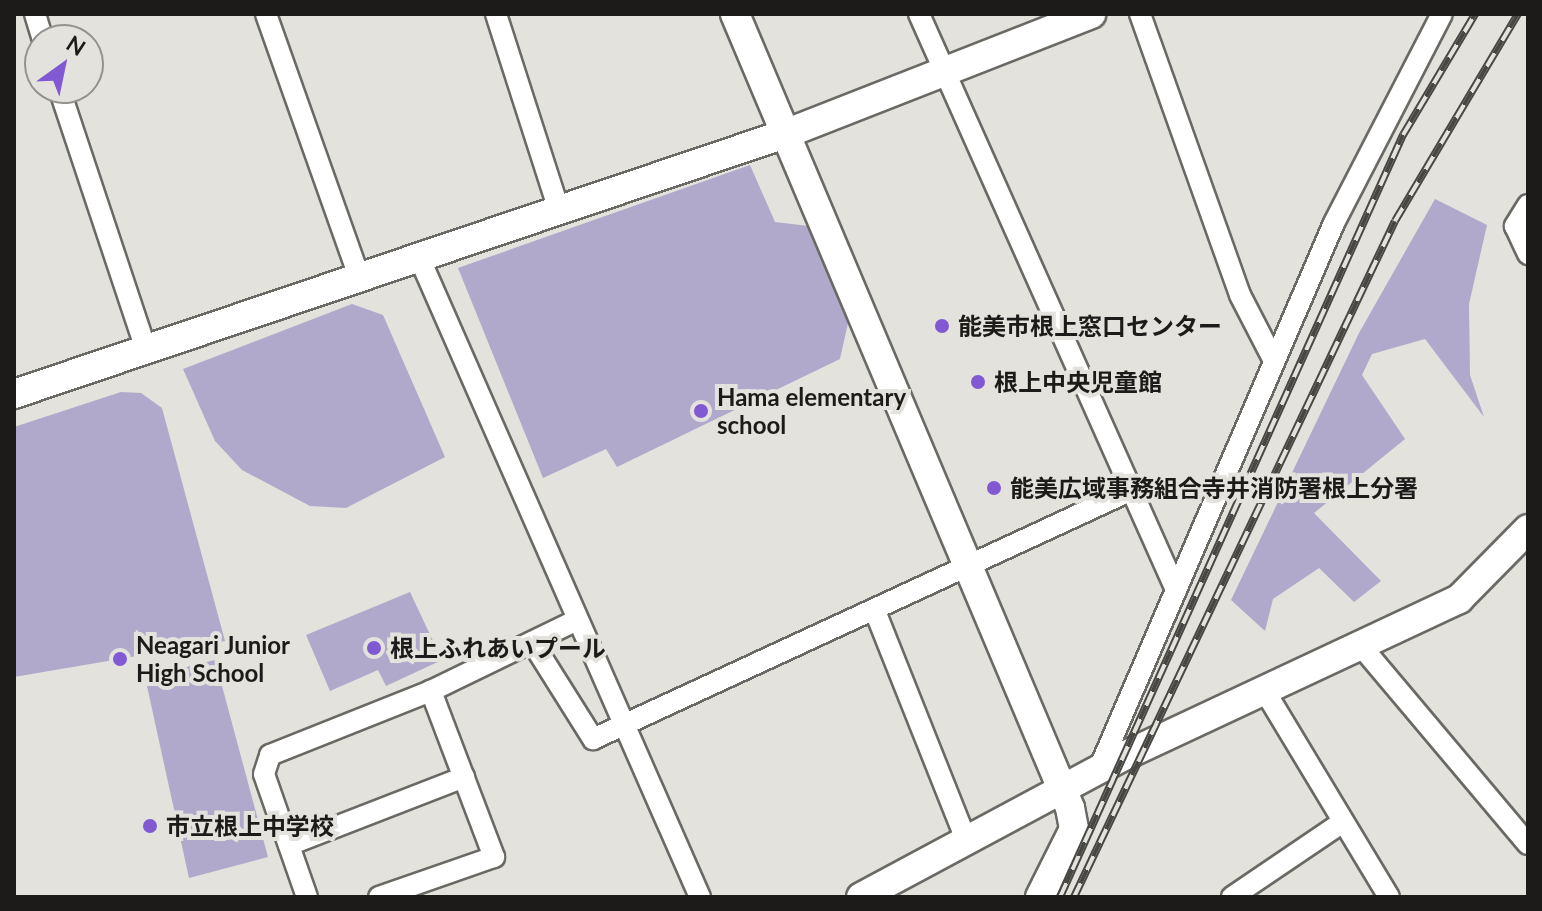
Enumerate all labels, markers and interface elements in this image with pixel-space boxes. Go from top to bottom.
north arrow [24,24,104,104]
text: N [62,29,91,61]
place label: 能美市根上窓口センター [958,312,1222,340]
marker: 能美市根上窓口センター [933,317,951,335]
place label: 根上中央児童館 [994,368,1162,396]
marker: 根上中央児童館 [969,373,987,391]
place label: Hama elementary school [717,383,906,439]
marker: Hama elementary school [692,402,710,420]
place label: 能美広域事務組合寺井消防署根上分署 [1010,474,1418,502]
marker: 能美広域事務組合寺井消防署根上分署 [985,479,1003,497]
place label: Neagari Junior High School [136,631,291,687]
place label: 根上ふれあいプール [390,634,606,662]
marker: 根上ふれあいプール [365,639,383,657]
marker: Neagari Junior High School [111,650,129,668]
place label: 市立根上中学校 [166,812,334,840]
marker: 市立根上中学校 [141,817,159,835]

